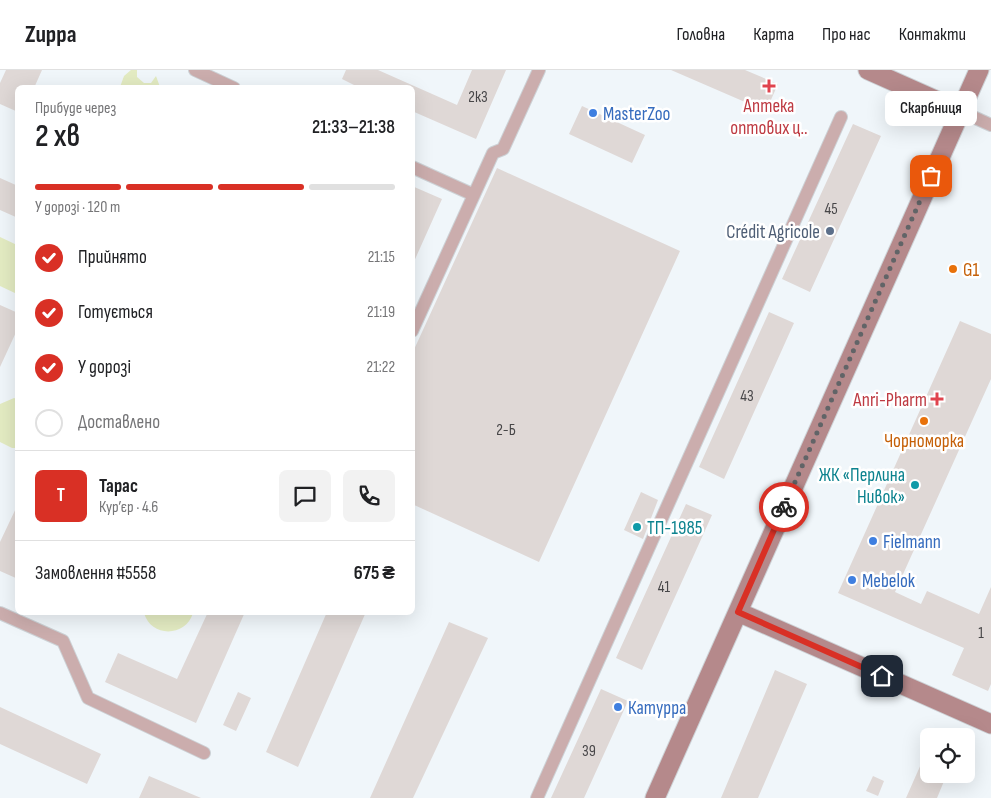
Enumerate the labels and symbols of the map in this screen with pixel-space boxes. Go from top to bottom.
marker: Аптека оптових ц.. [763,80,775,92]
house number: 2к3 [468,88,488,107]
callout: Скарбниця [885,91,977,126]
place label: Аптека оптових ц.. [730,95,808,140]
place label: MasterZoo [603,103,670,126]
marker: MasterZoo [587,107,599,119]
pin [910,155,952,197]
house number: 45 [824,200,838,219]
place label: Crédit Agricole [726,221,820,244]
marker: Crédit Agricole [824,225,836,237]
place label: G1 [963,259,980,282]
marker: G1 [947,263,959,275]
house number: 43 [740,387,754,406]
place label: Anri-Pharm [852,389,927,412]
marker: Anri-Pharm [931,393,943,405]
marker: Чорноморка [918,415,930,427]
house number: 2-Б [496,421,516,440]
place label: Чорноморка [884,430,964,453]
place label: ЖК «Перлина Нивок» [819,464,905,509]
marker: ЖК «Перлина Нивок» [909,479,921,491]
courier [759,482,809,532]
place label: ТП-1985 [647,517,702,540]
marker: ТП-1985 [631,521,643,533]
place label: Fielmann [883,531,941,554]
marker: Fielmann [867,535,879,547]
place label: Mebelok [862,570,916,593]
marker: Mebelok [846,574,858,586]
house number: 41 [658,578,671,597]
house number: 1 [978,624,984,643]
pin [861,655,903,697]
place label: Катурра [628,697,686,720]
marker: Катурра [612,701,624,713]
house number: 39 [582,742,596,761]

